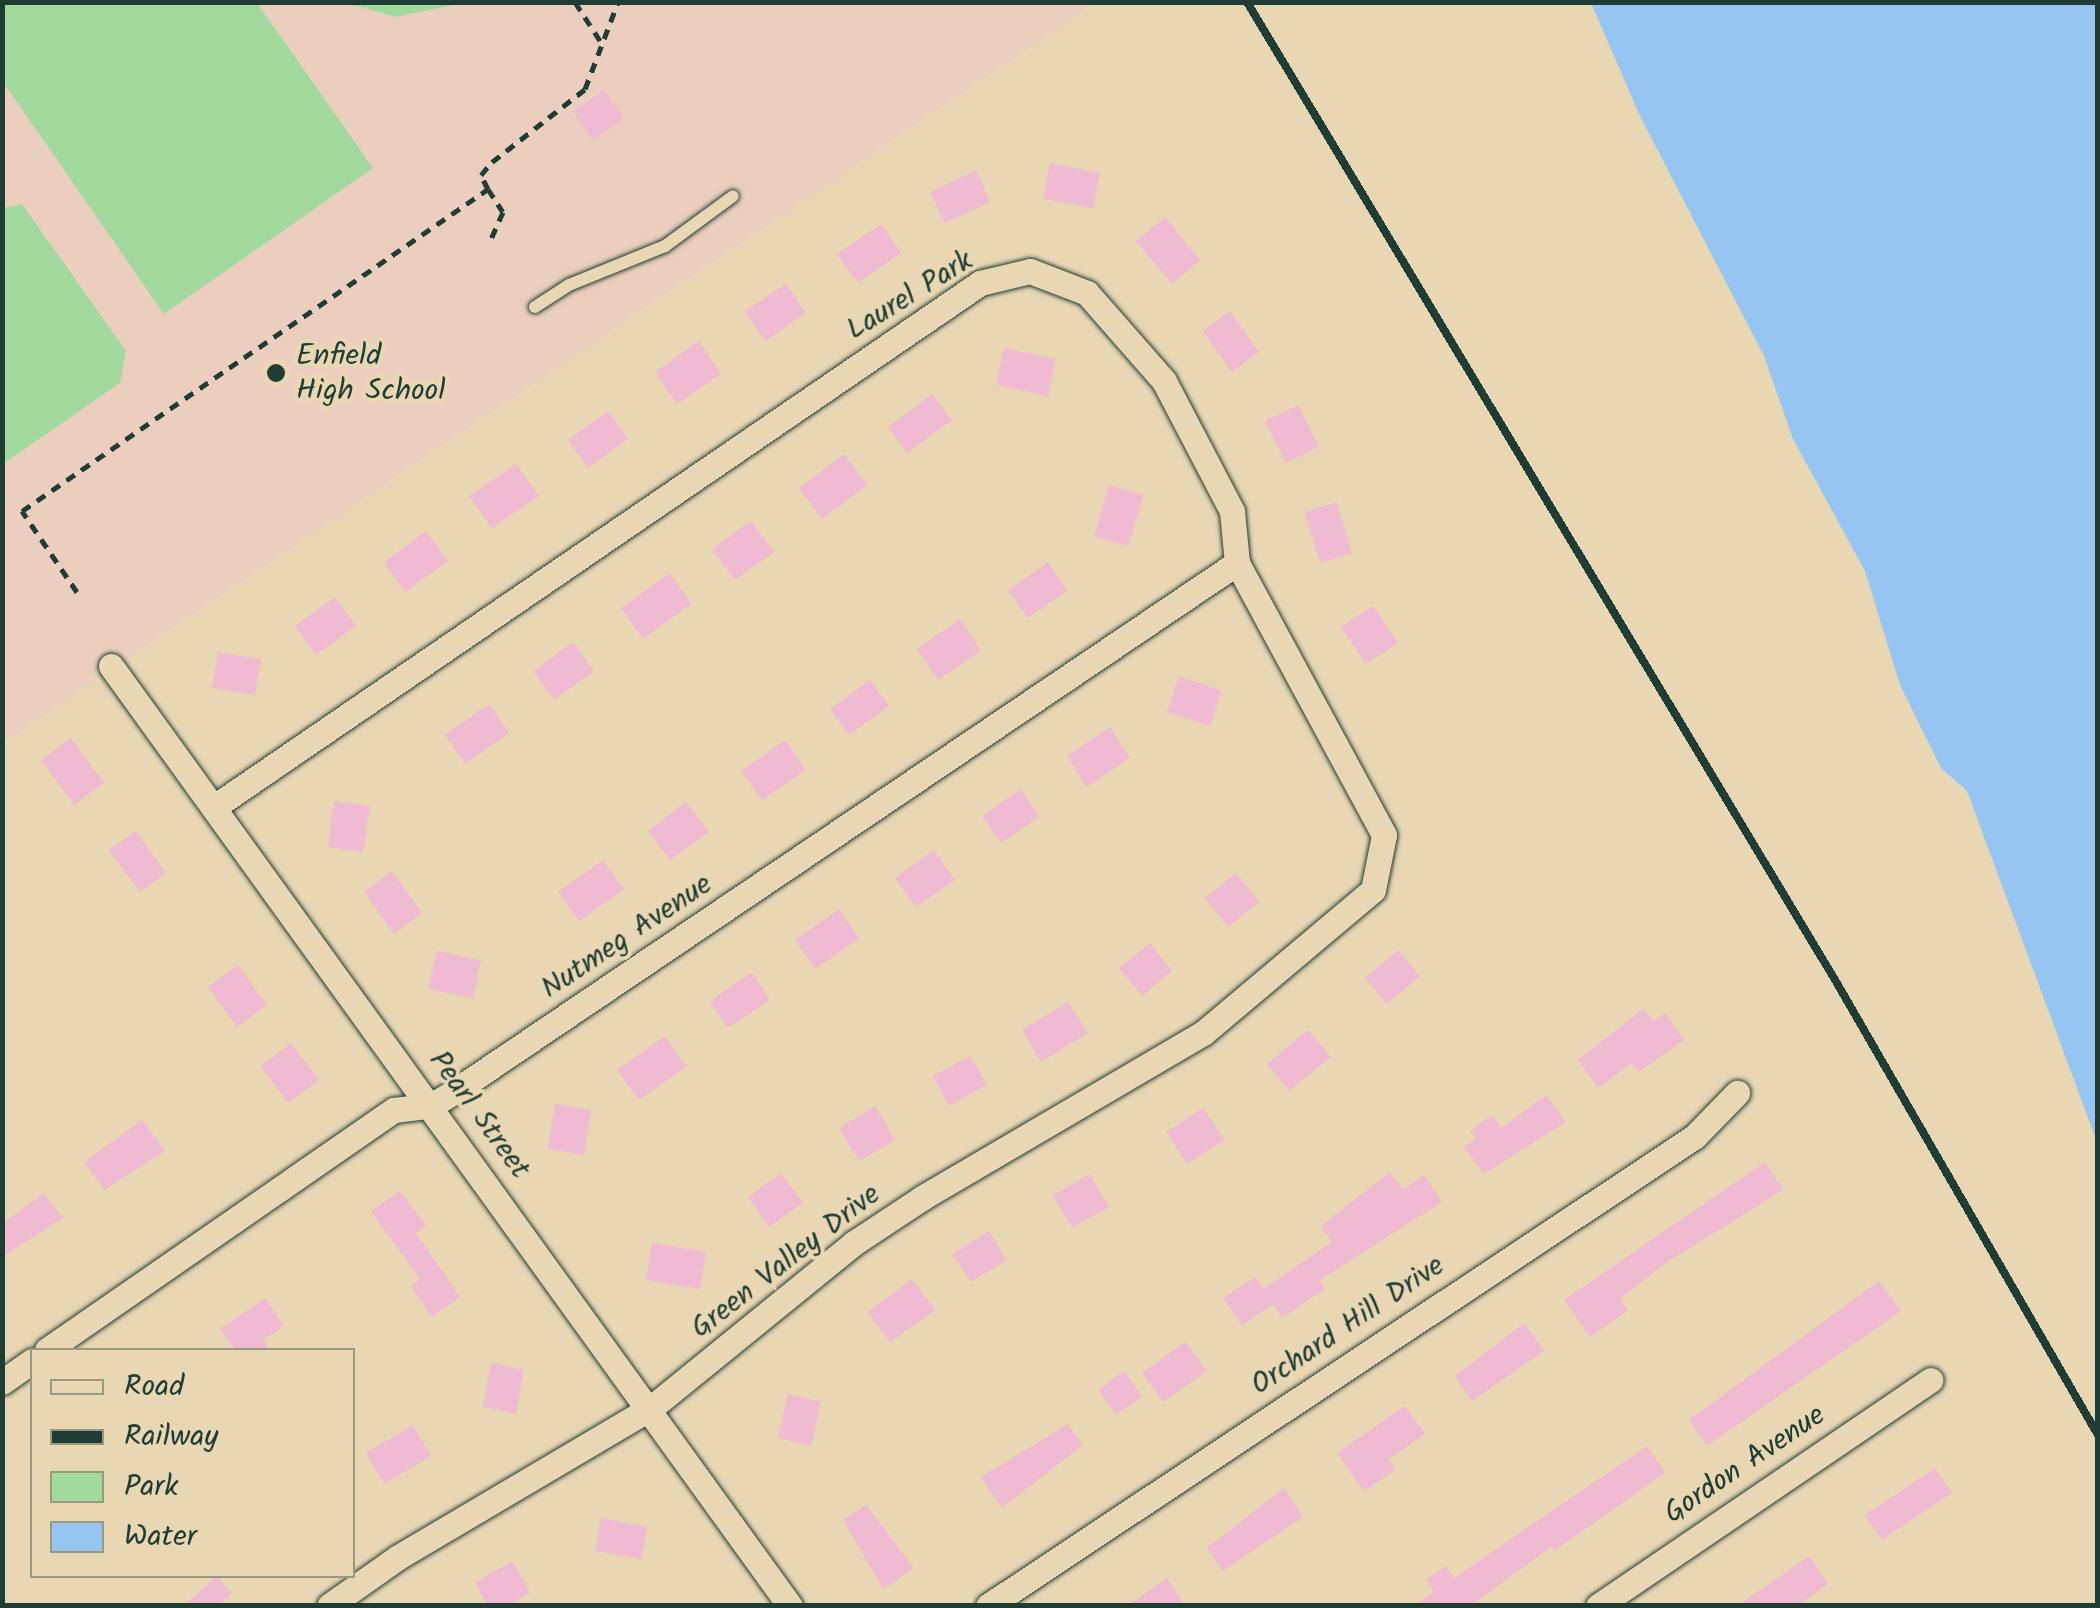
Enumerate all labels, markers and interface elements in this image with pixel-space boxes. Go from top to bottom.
street label: Laurel Park [840,243,980,349]
place label: Enfield High School [296,338,445,408]
marker: Enfield High School [265,362,287,384]
street label: Nutmeg Avenue [535,867,719,1007]
street label: Pearl Street [421,1044,537,1186]
street label: Green Valley Drive [684,1177,888,1347]
street label: Orchard Hill Drive [1245,1248,1451,1404]
legend [30,1348,355,1578]
text: Road [124,1363,184,1411]
street label: Gordon Avenue [1658,1398,1832,1532]
text: Railway [124,1413,218,1461]
text: Park [124,1463,178,1511]
text: Water [124,1513,197,1561]

